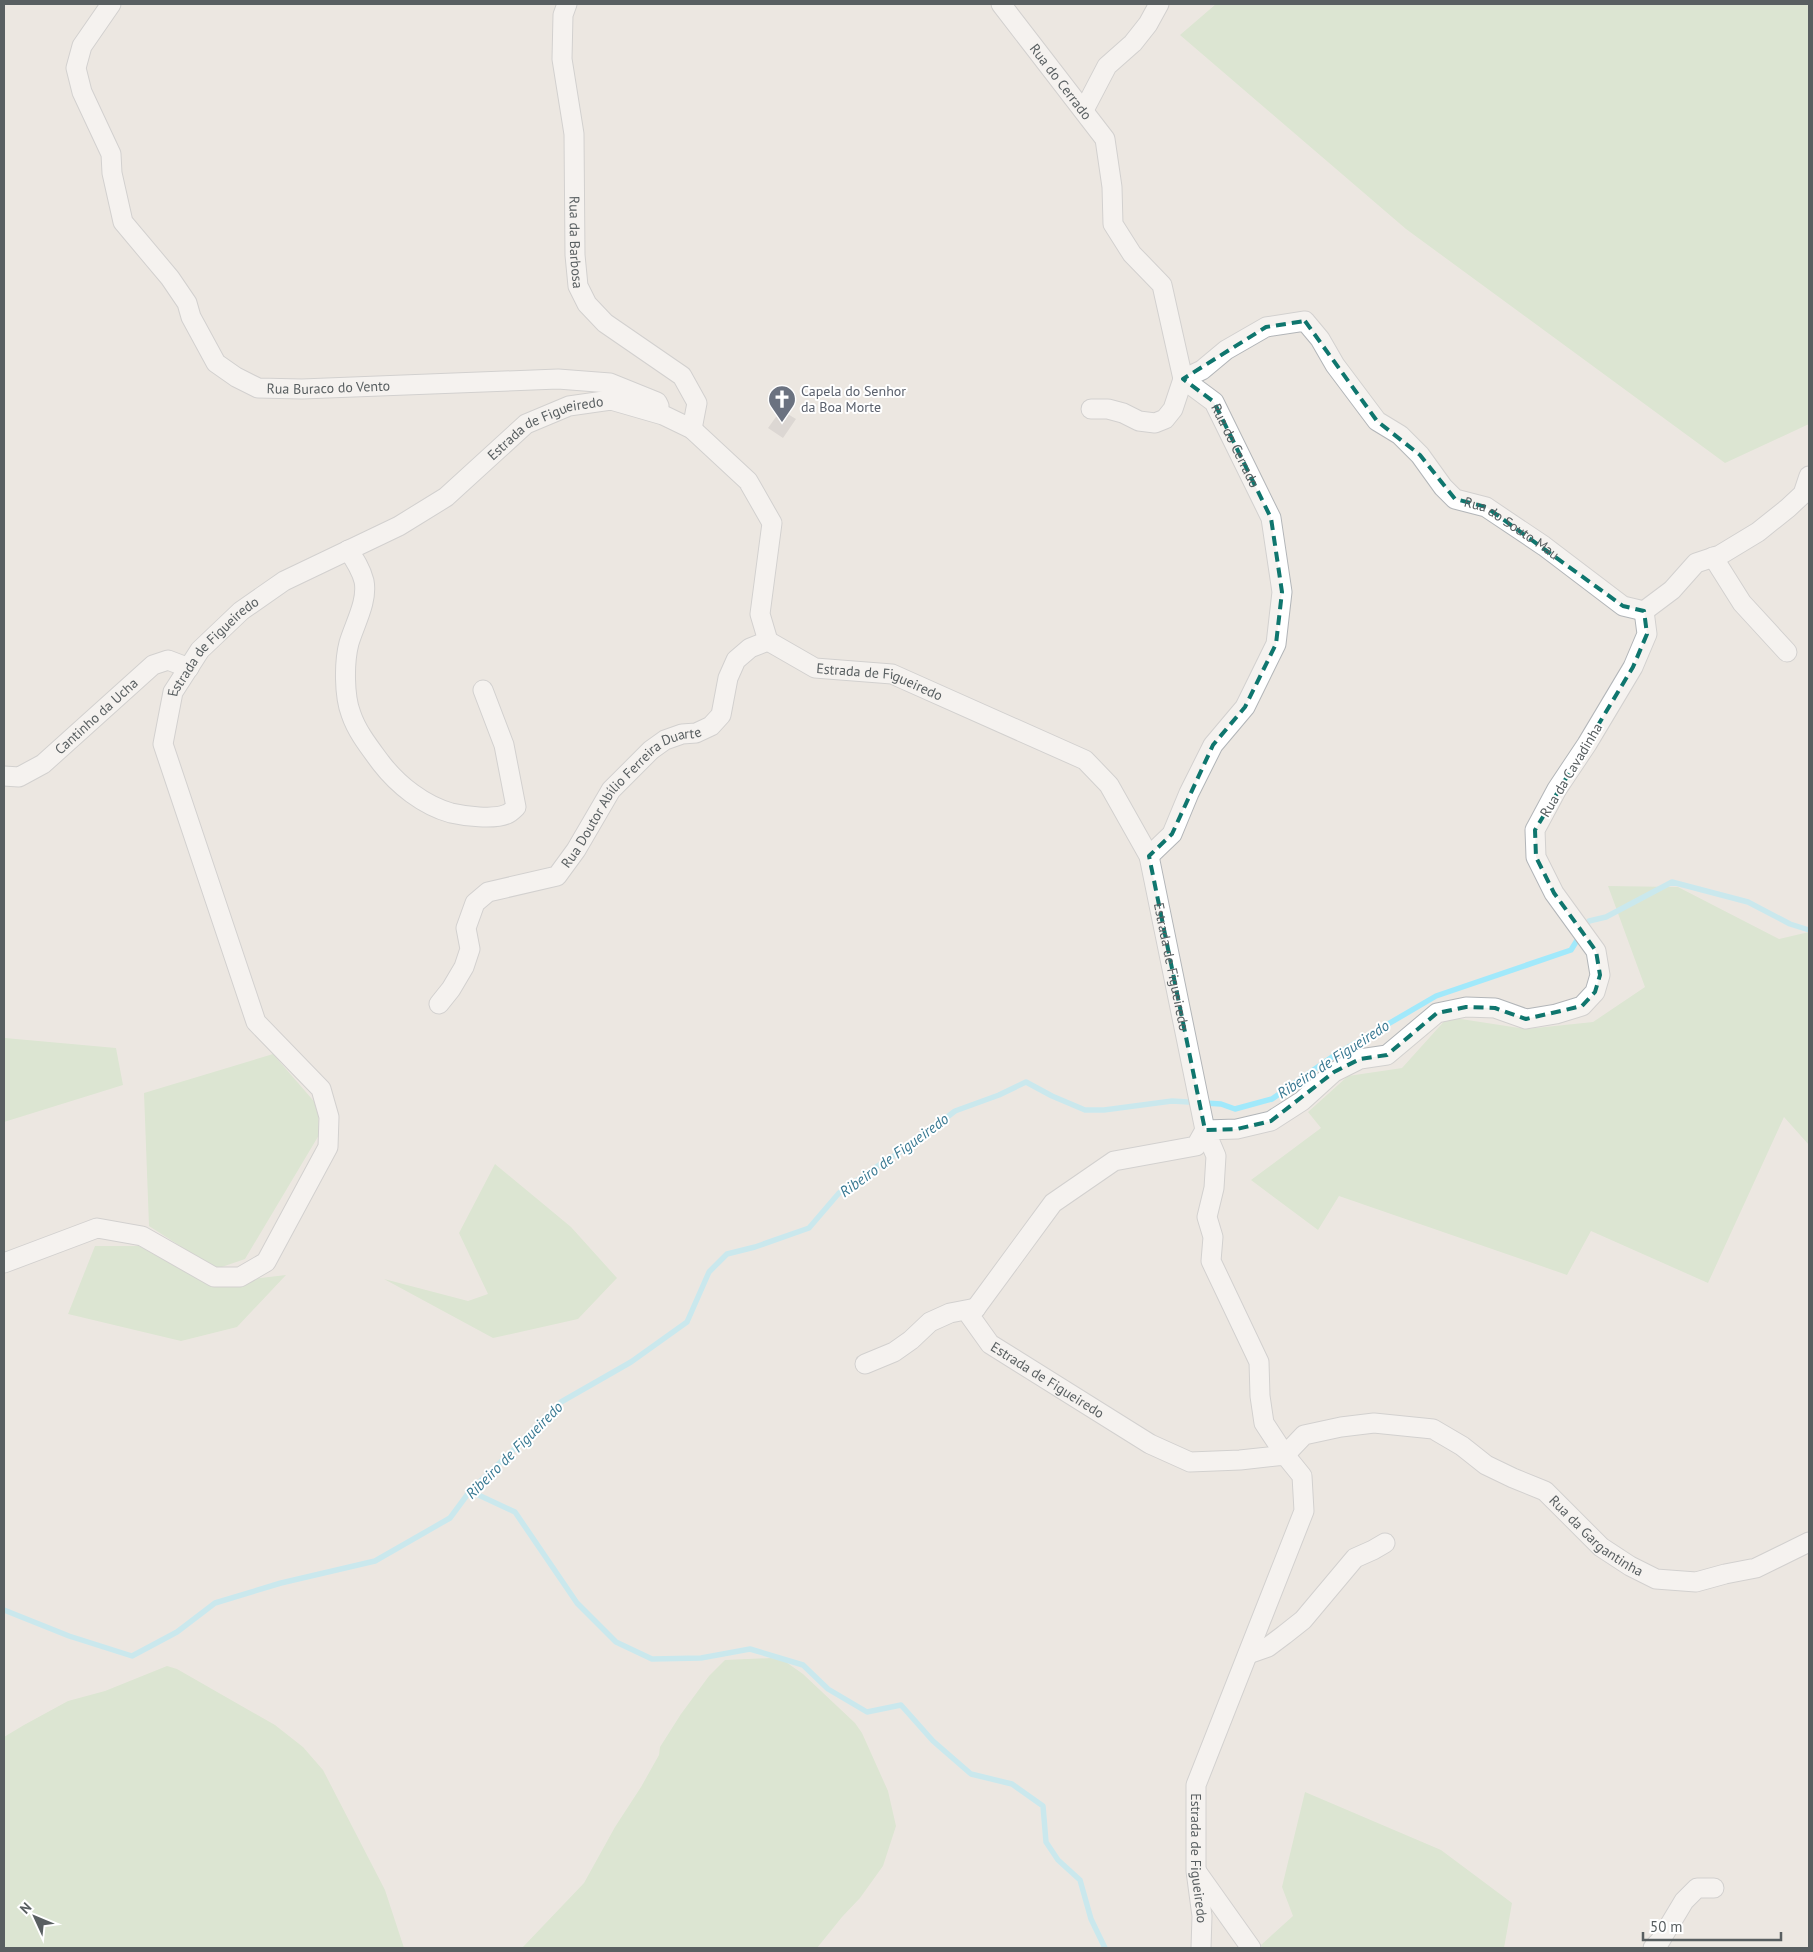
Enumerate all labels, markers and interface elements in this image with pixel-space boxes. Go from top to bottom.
street label: Rua do Cerrado [1026,40,1096,123]
street label: Rua da Barbosa [566,196,587,289]
street label: Rua Buraco do Vento [266,377,391,398]
place label: Capela do Senhor da Boa Morte [801,382,906,416]
church icon: Capela do Senhor da Boa Morte [767,384,797,423]
street label: Estrada de Figueiredo [483,392,604,464]
street label: Rua do Cerrado [1207,401,1264,491]
street label: Rua do Souto Mau [1462,493,1563,563]
street label: Estrada de Figueiredo [163,592,262,698]
street label: Estrada de Figueiredo [816,659,946,704]
street label: Cantinho da Ucha [51,674,142,758]
street label: Rua da Cavadinha [1536,720,1606,820]
street label: Rua Doutor Abílio Ferreira Duarte [557,723,704,871]
street label: Estrada de Figueiredo [1150,901,1193,1032]
water label: Ribeiro de Figueiredo [1273,1016,1393,1102]
water label: Ribeiro de Figueiredo [836,1109,952,1201]
street label: Estrada de Figueiredo [987,1338,1108,1422]
water label: Ribeiro de Figueiredo [461,1397,567,1503]
street label: Rua da Gargantinha [1545,1491,1646,1580]
street label: Estrada de Figueiredo [1187,1793,1211,1924]
north arrow [10,1892,60,1942]
text: N [16,1898,35,1918]
scale bar [1643,1910,1780,1942]
text: 50 m [1650,1917,1683,1936]

